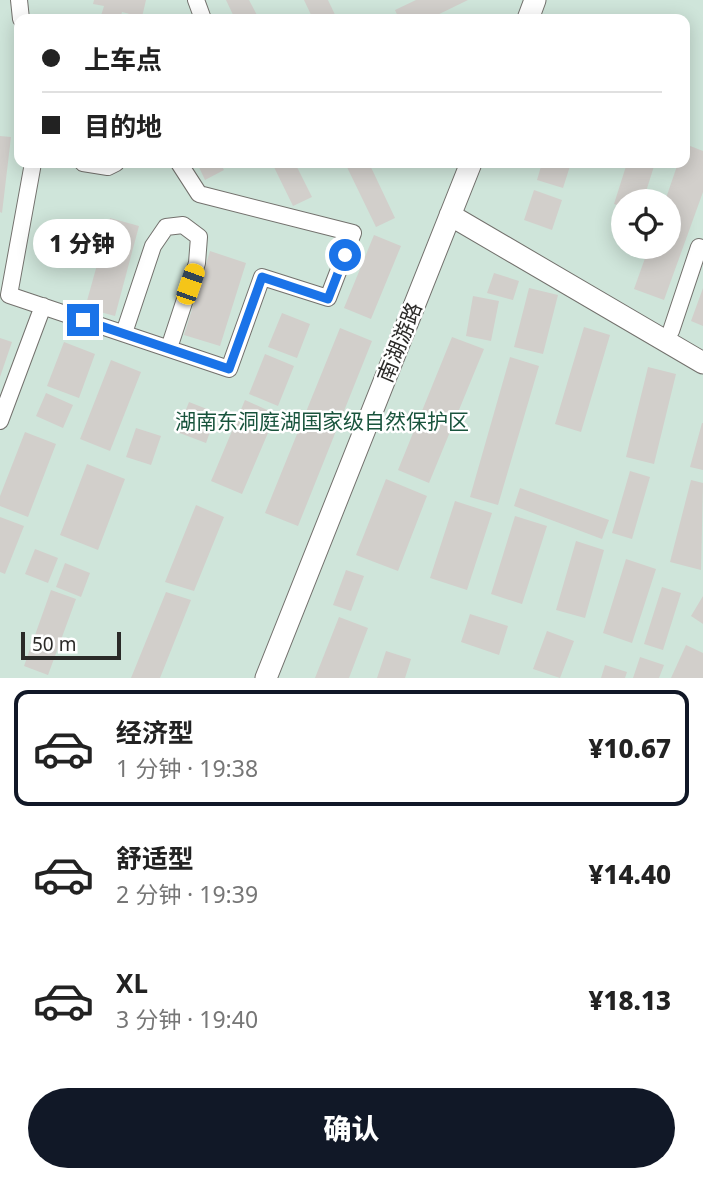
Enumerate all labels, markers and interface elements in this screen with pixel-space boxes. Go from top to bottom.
text: 上车点 [84,41,162,77]
text: 目的地 [84,108,162,144]
map controls [611,189,681,259]
button: locate [611,189,681,259]
callout: 1 分钟 [34,218,132,268]
text: 1 分钟 [49,227,115,259]
route start [329,239,361,271]
car [174,261,207,307]
street label: 南湖游路 [370,298,428,386]
route end [67,304,99,336]
park label: 湖南东洞庭湖国家级自然保护区 [175,407,469,435]
scale bar [21,629,121,661]
text: 50 m [32,631,76,657]
text: 经济型 [116,714,194,750]
icon: car [32,717,95,780]
text: ¥10.67 [588,730,671,766]
text: 1 分钟 · 19:38 [116,752,258,784]
text: 舒适型 [116,840,194,876]
icon: car [32,843,95,906]
text: ¥14.40 [588,856,671,892]
text: 2 分钟 · 19:39 [116,878,258,910]
text: XL [116,965,148,1001]
icon: car [32,969,95,1032]
text: ¥18.13 [588,982,671,1018]
text: 3 分钟 · 19:40 [116,1003,258,1035]
button: 确认 [28,1088,675,1168]

